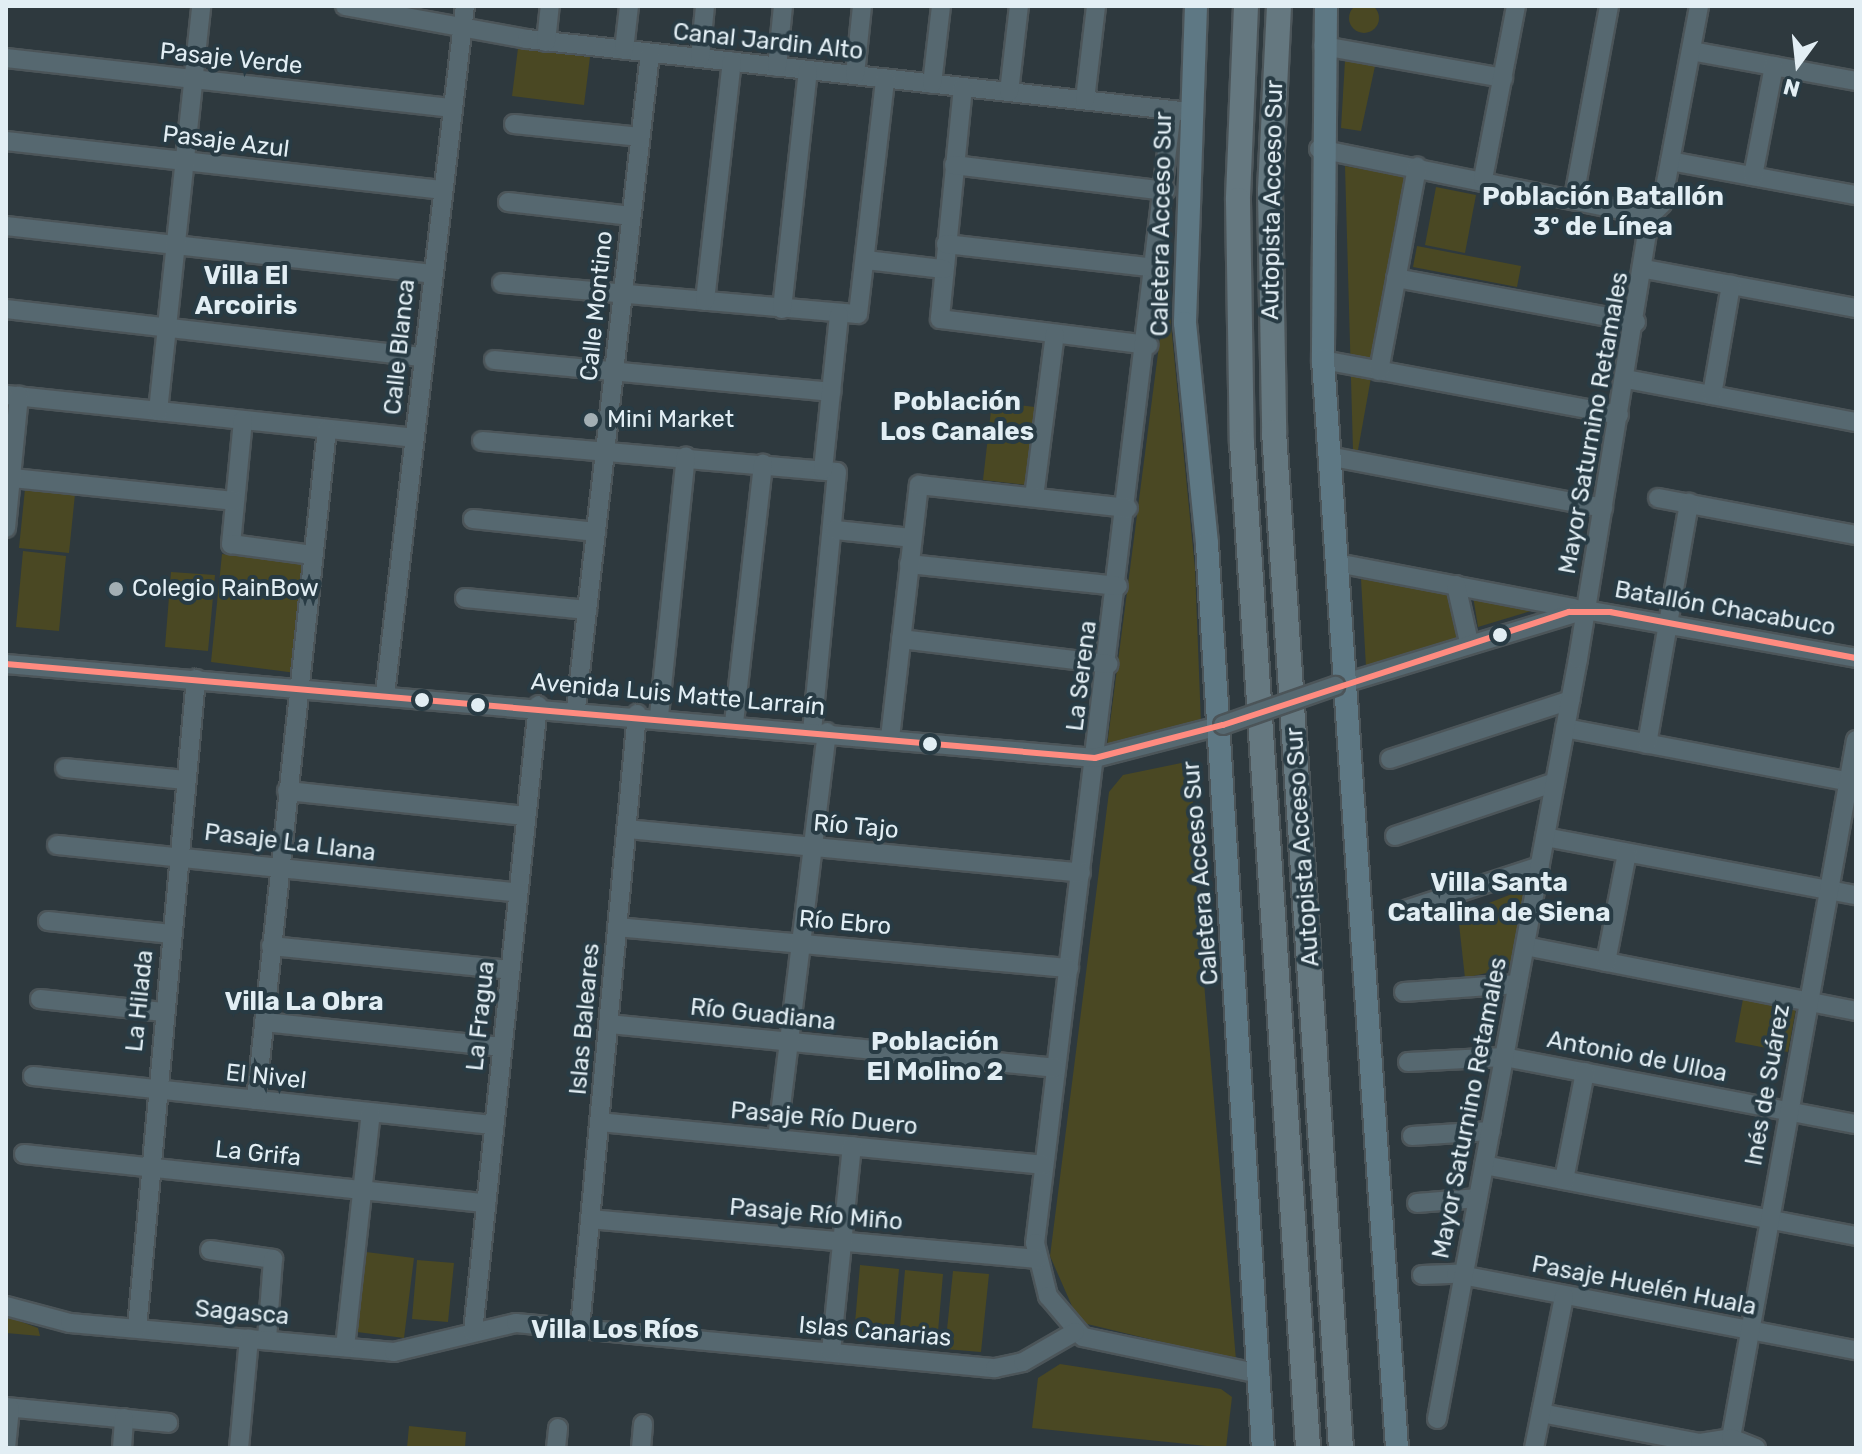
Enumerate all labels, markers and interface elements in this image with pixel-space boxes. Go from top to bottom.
street label: Canal Jardin Alto [671,18,865,66]
north arrow [1758,24,1838,104]
street label: Pasaje Verde [158,37,304,81]
text: N [1781,73,1803,103]
street label: Autopista Acceso Sur [1257,79,1289,321]
street label: Caletera Acceso Sur [1146,111,1178,337]
street label: Pasaje Azul [161,120,291,164]
district label: Población Batallón 3º de Línea [1482,181,1724,242]
street label: Calle Montino [575,229,619,383]
district label: Villa El Arcoiris [195,260,297,322]
street label: Mayor Saturnino Retamales [1553,269,1635,577]
street label: Calle Blanca [379,278,421,416]
district label: Población Los Canales [880,386,1034,448]
place label: Mini Market [607,406,734,434]
marker: Mini Market [582,411,600,429]
place label: Colegio RainBow [132,575,319,603]
street label: Batallón Chacabuco [1612,575,1838,643]
marker: Colegio RainBow [107,580,125,598]
street label: La Serena [1061,619,1103,733]
unlabelled marker [1492,627,1508,643]
street label: Avenida Luis Matte Larraín [530,668,826,722]
unlabelled marker [414,692,430,708]
unlabelled marker [470,697,486,713]
street label: Autopista Acceso Sur [1280,726,1326,968]
unlabelled marker [922,736,938,752]
street label: Caletera Acceso Sur [1177,759,1225,987]
street label: Río Tajo [812,809,900,845]
street label: Pasaje La Llana [203,818,377,868]
district label: Villa Santa Catalina de Siena [1388,867,1610,928]
street label: Río Ebro [798,905,892,941]
street label: Islas Baleares [564,942,606,1096]
street label: La Hilada [120,949,160,1053]
street label: Mayor Saturnino Retamales [1427,955,1513,1261]
street label: La Fragua [461,960,501,1072]
district label: Villa La Obra [224,986,384,1018]
street label: Río Guadiana [689,993,837,1037]
street label: Inés de Suárez [1740,1002,1796,1168]
street label: Antonio de Ulloa [1545,1025,1729,1089]
district label: Población El Molino 2 [867,1026,1003,1088]
street label: El Nivel [224,1058,308,1096]
street label: Pasaje Río Duero [729,1096,919,1142]
street label: La Grifa [214,1135,302,1173]
street label: Pasaje Río Miño [728,1193,904,1237]
street label: Pasaje Huelén Huala [1529,1250,1759,1322]
street label: Sagasca [194,1295,290,1331]
street label: Islas Canarias [797,1311,953,1353]
district label: Villa Los Ríos [531,1314,699,1346]

